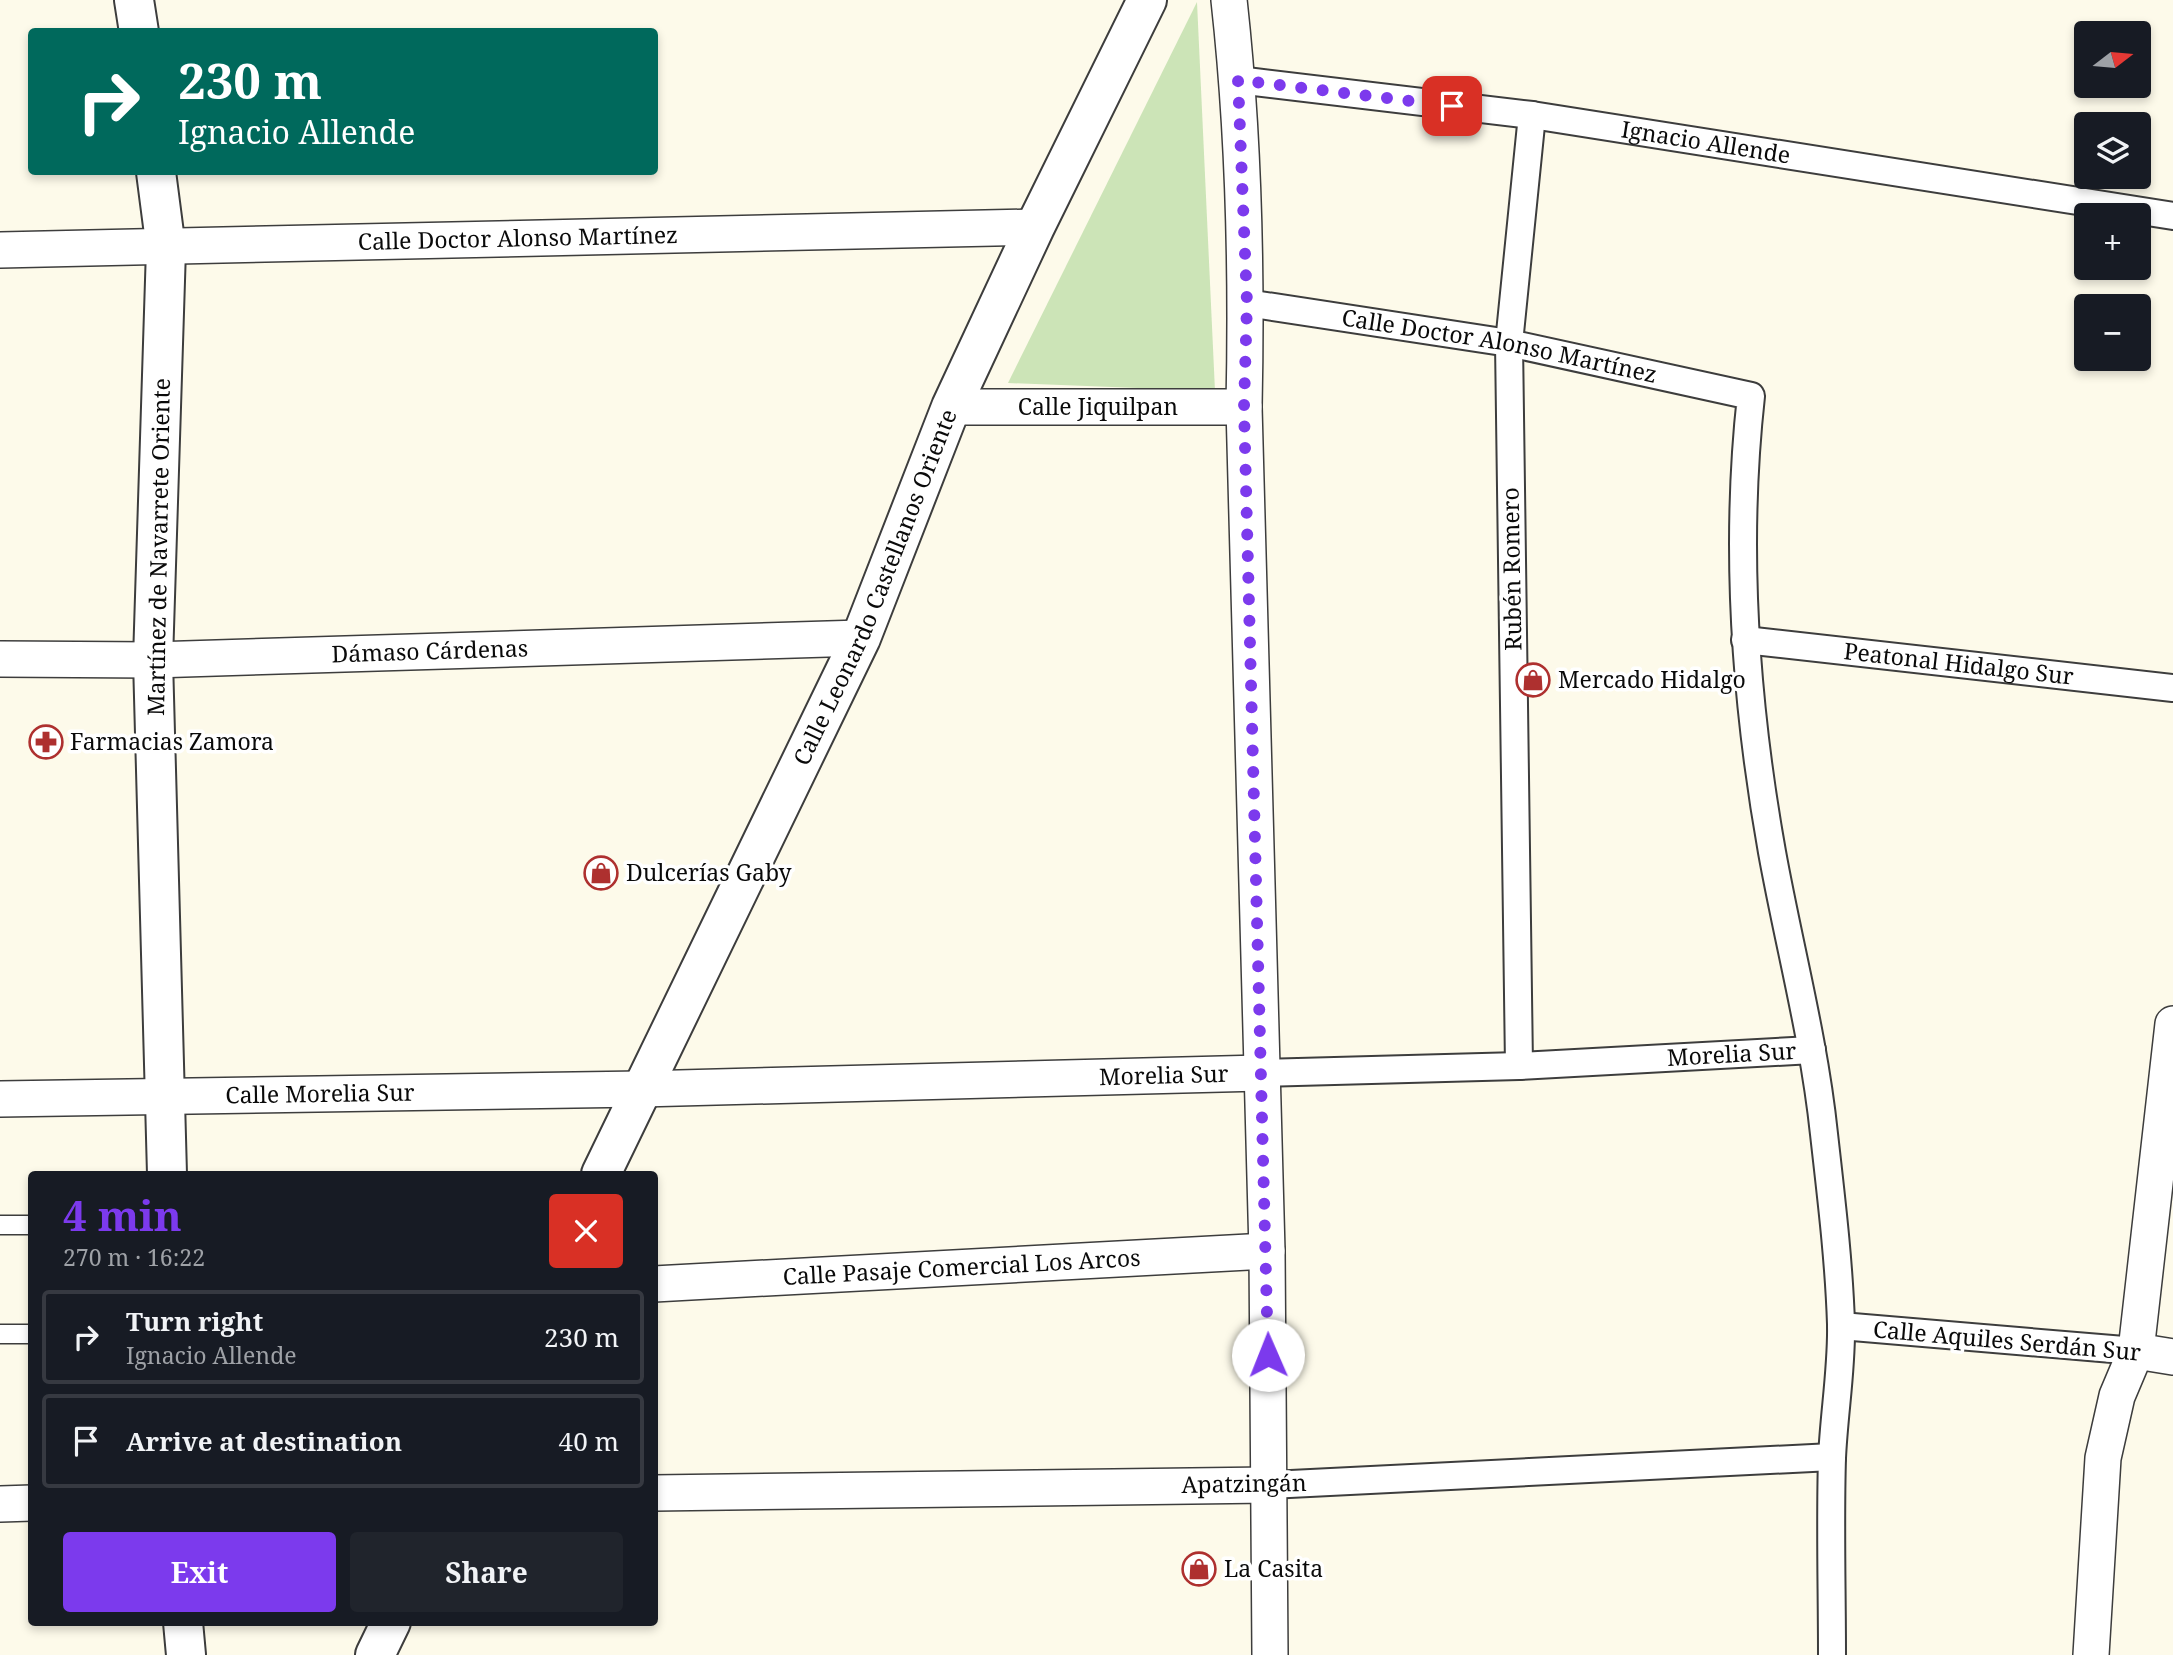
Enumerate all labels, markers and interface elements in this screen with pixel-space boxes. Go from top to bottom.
north arrow [2074,21,2151,98]
map controls [2074,21,2151,371]
text: 230 m [178,47,322,113]
icon: right [63,56,154,147]
pin [1422,76,1482,136]
icon: arrive [1433,87,1471,125]
text: Ignacio Allende [178,110,415,153]
street label: Ignacio Allende [1619,112,1793,170]
button: layers [2074,112,2151,189]
button: + [2074,203,2151,280]
street label: Calle Doctor Alonso Martínez [357,218,678,257]
button: − [2074,294,2151,371]
street label: Calle Doctor Alonso Martínez [1340,301,1660,390]
street label: Martínez de Navarrete Oriente [139,378,177,716]
street label: Calle Jiquilpan [1018,390,1178,422]
street label: Calle Leonardo Castellanos Oriente [785,404,964,770]
street label: Rubén Romero [1494,487,1528,651]
street label: Dámaso Cárdenas [331,631,529,669]
street label: Peatonal Hidalgo Sur [1842,634,2075,692]
shop icon: Mercado Hidalgo [1514,661,1552,699]
place label: Mercado Hidalgo [1558,663,1746,695]
pharmacy icon: Farmacias Zamora [27,723,65,761]
place label: Farmacias Zamora [70,725,274,757]
shop icon: Dulcerías Gaby [582,854,620,892]
place label: Dulcerías Gaby [626,856,792,888]
street label: Morelia Sur [1666,1034,1797,1073]
street label: Morelia Sur [1099,1057,1229,1092]
street label: Calle Morelia Sur [225,1076,415,1110]
text: 4 min [63,1186,182,1243]
button: close [549,1194,623,1268]
text: 270 m · 16:22 [63,1241,205,1273]
street label: Calle Pasaje Comercial Los Arcos [782,1241,1141,1292]
text: Turn right [126,1303,263,1339]
street label: Calle Aquiles Serdán Sur [1872,1312,2143,1368]
icon: right [67,1318,105,1356]
position arrow [1231,1318,1305,1392]
text: 230 m [544,1319,619,1355]
text: Ignacio Allende [126,1339,297,1371]
icon: arrive [67,1422,105,1460]
text: Arrive at destination [126,1423,402,1459]
text: 40 m [559,1423,619,1459]
street label: Apatzingán [1181,1466,1307,1500]
button: Exit [63,1532,336,1612]
button: Share [350,1532,623,1612]
shop icon: La Casita [1180,1550,1218,1588]
place label: La Casita [1224,1552,1323,1584]

